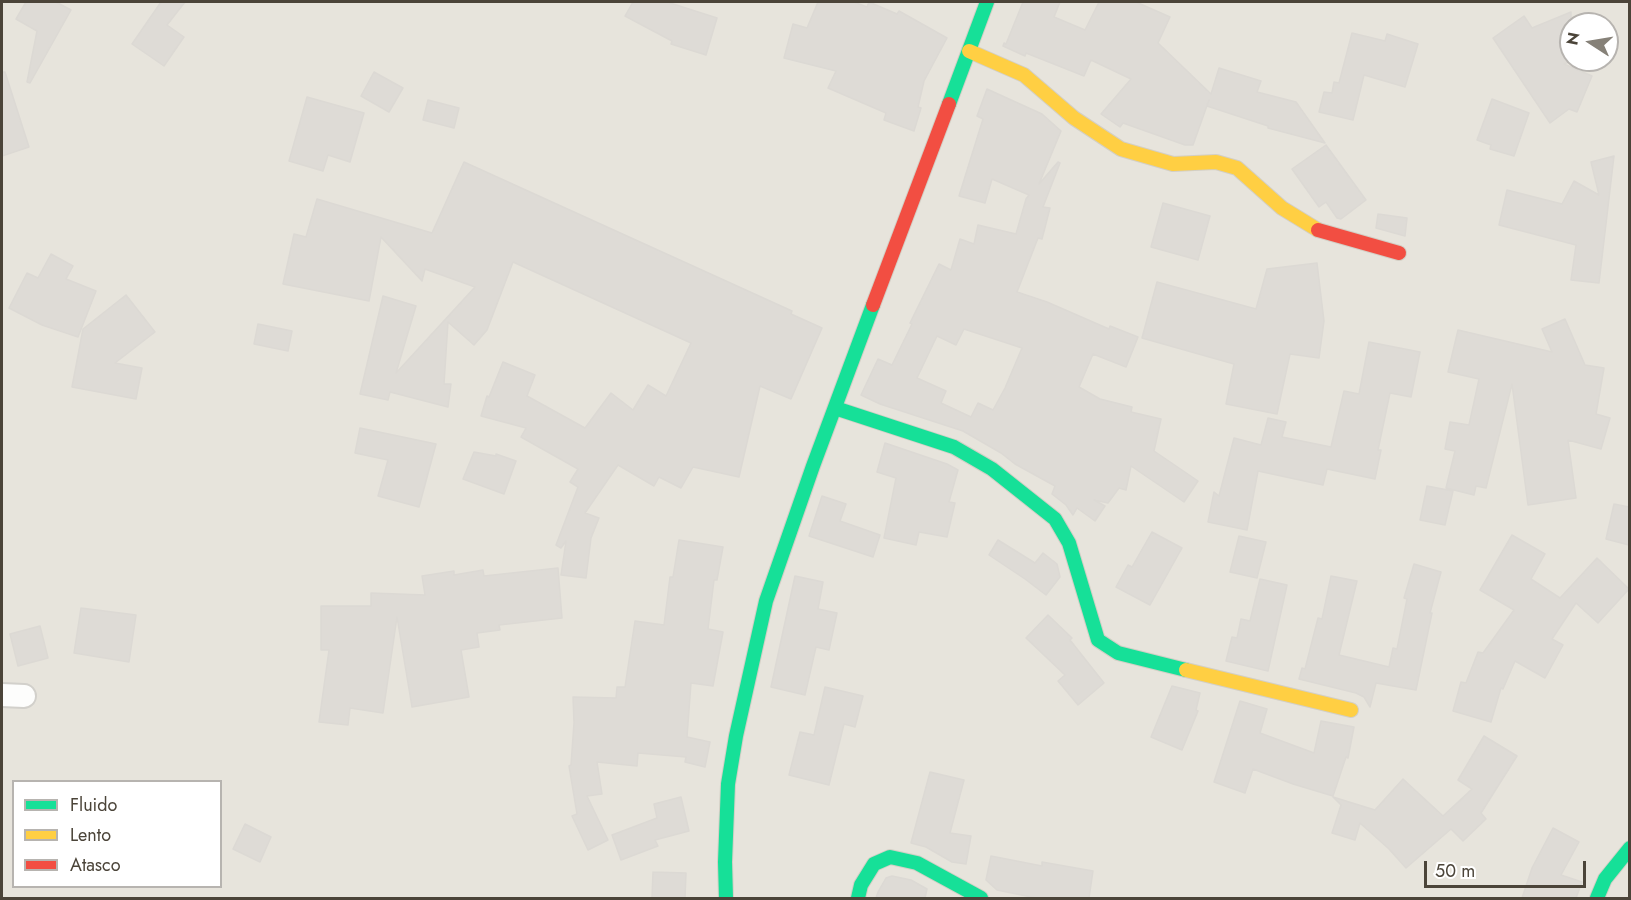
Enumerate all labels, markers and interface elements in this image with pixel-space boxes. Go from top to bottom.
north arrow [1559,12,1619,72]
text: N [1560,30,1585,47]
legend [12,780,222,888]
text: Fluido [70,792,117,818]
text: Lento [70,822,111,848]
scale bar [1427,849,1589,887]
text: Atasco [70,852,121,878]
text: 50 m [1435,858,1475,884]

